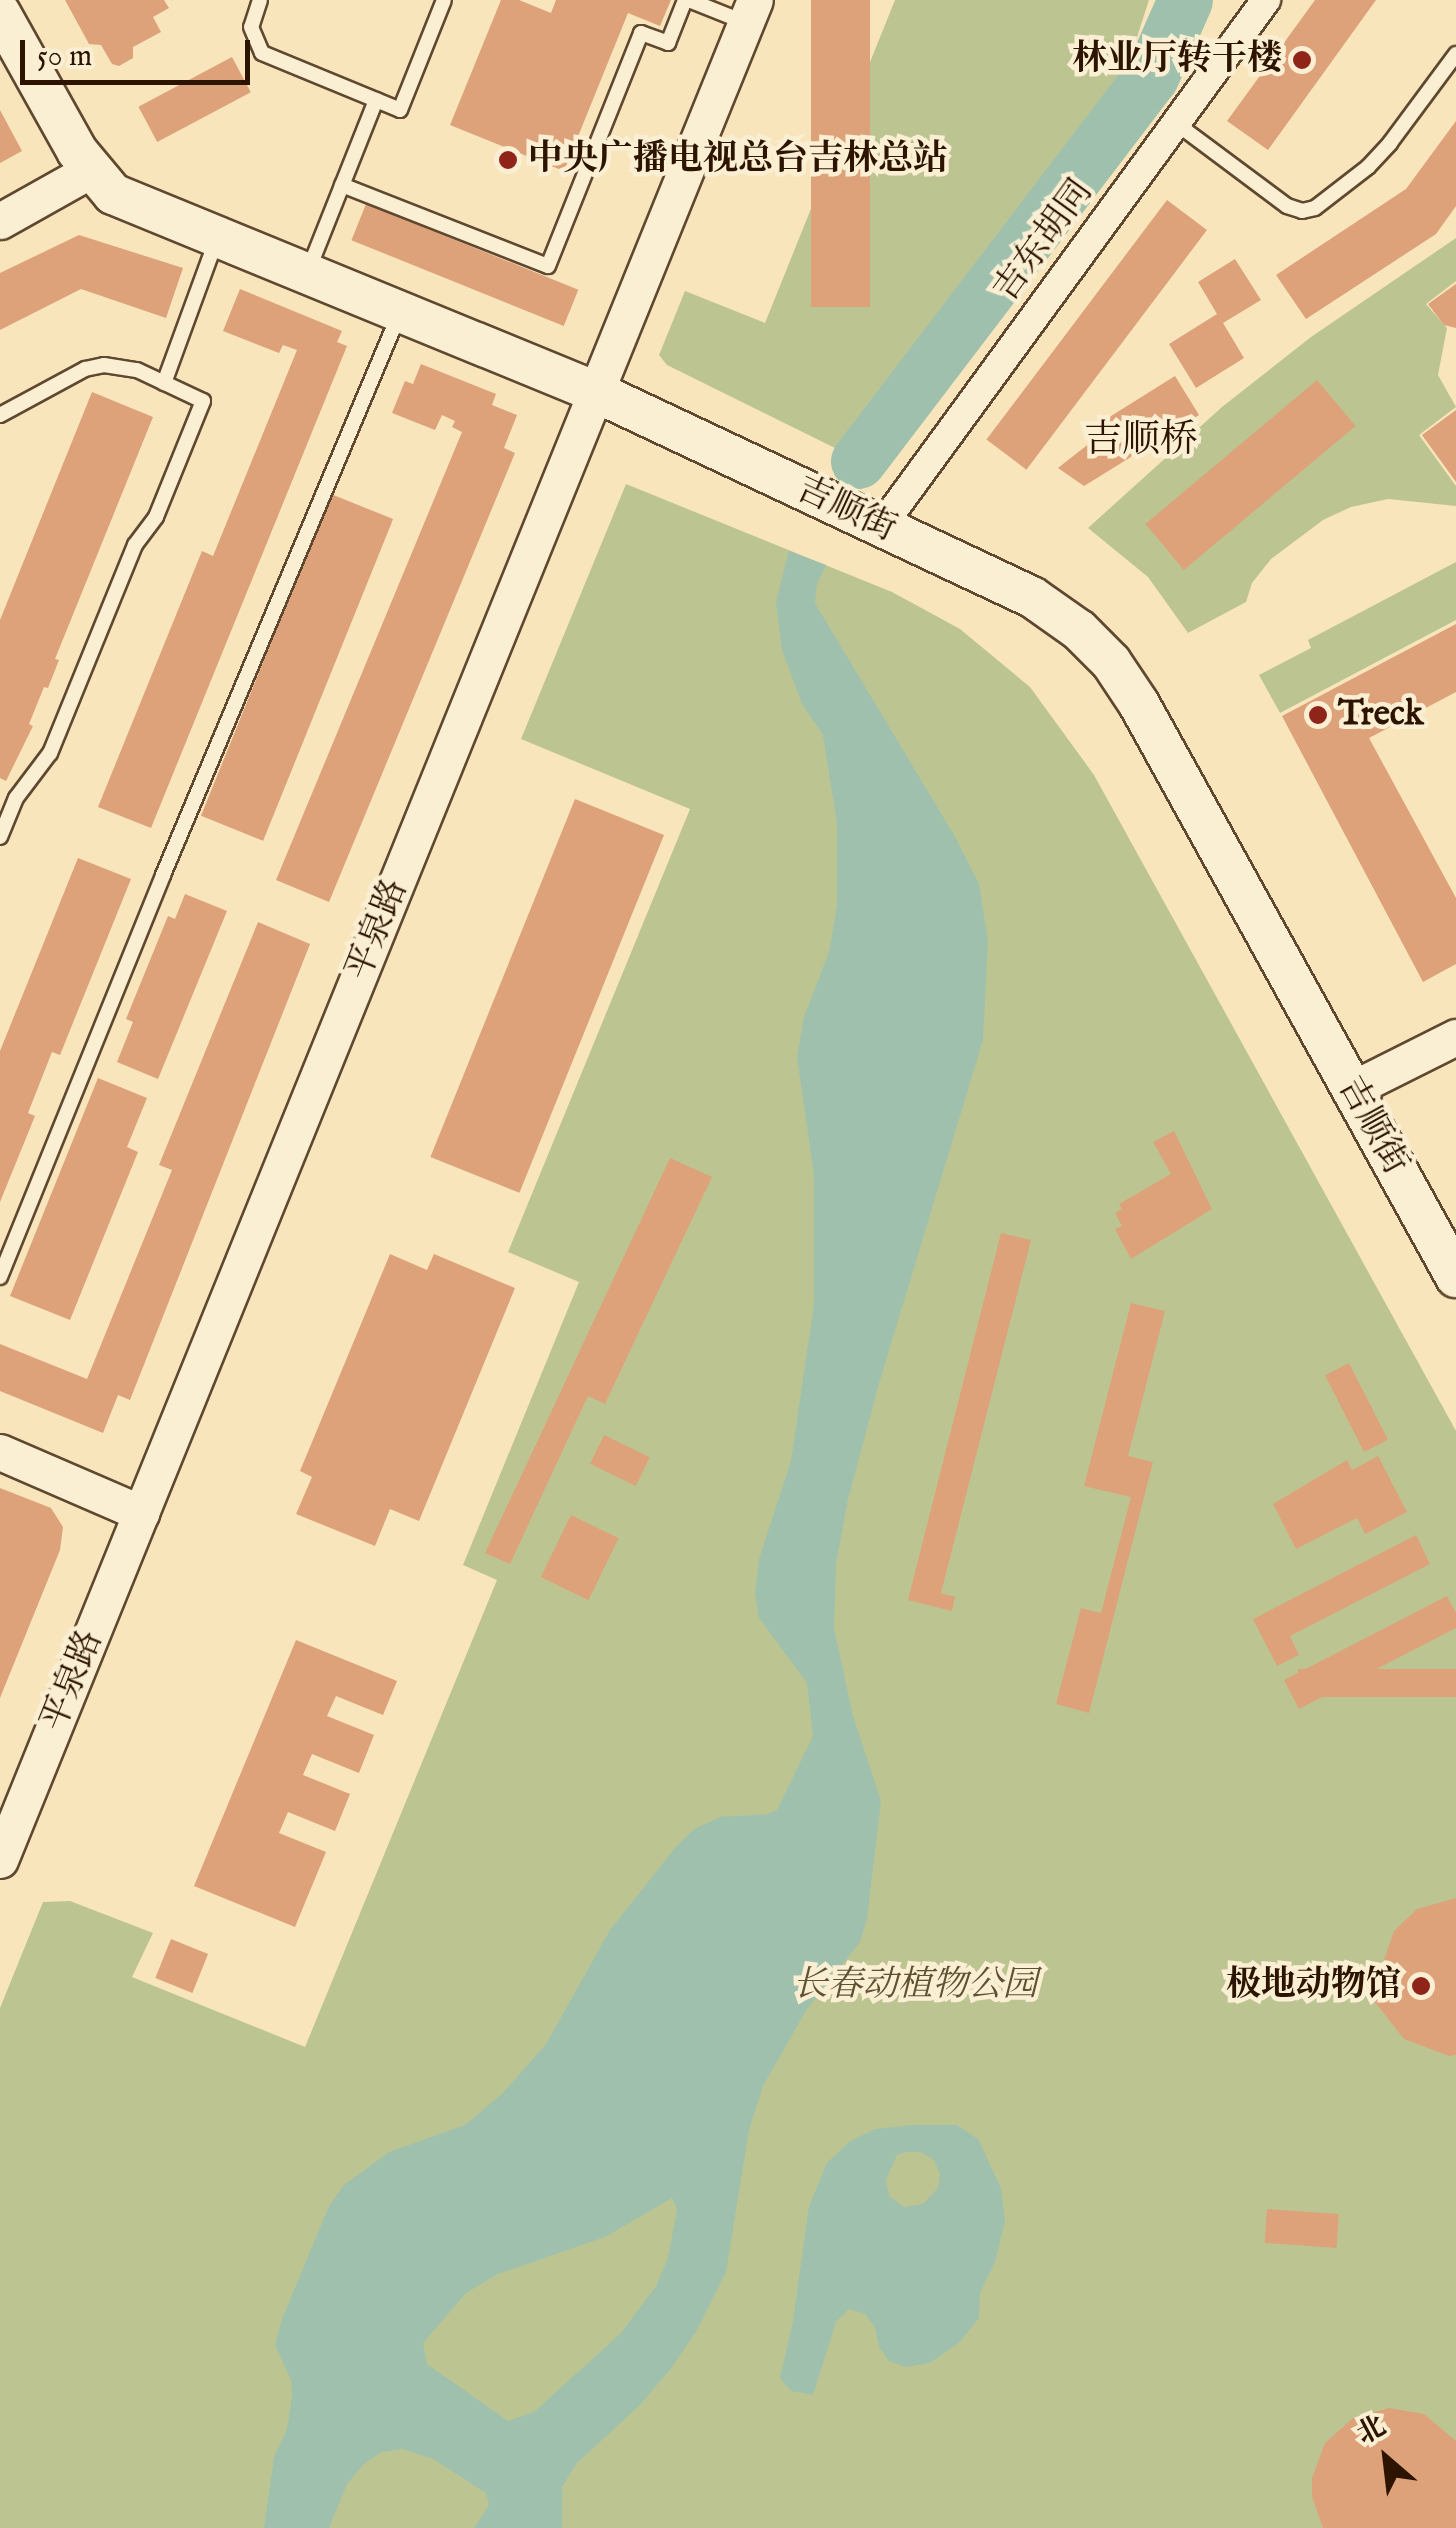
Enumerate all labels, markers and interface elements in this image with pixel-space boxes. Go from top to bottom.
scale bar [25,20,255,82]
text: 50 m [37,38,92,76]
place label: 林业厅转干楼 [1072,39,1282,81]
marker: 林业厅转干楼 [1291,49,1313,71]
place label: 中央广播电视总台吉林总站 [528,139,948,181]
marker: 中央广播电视总台吉林总站 [497,149,519,171]
street label: 吉东胡同 [986,172,1102,310]
district label: 吉顺桥 [1084,419,1198,465]
street label: 吉顺街 [790,469,902,551]
place label: Treck [1338,694,1423,736]
marker: Treck [1307,704,1329,726]
street label: 平泉路 [339,873,417,987]
street label: 吉顺街 [1328,1070,1416,1182]
street label: 平泉路 [34,1624,112,1738]
park label: 长春动植物公园 [793,1965,1037,2007]
place label: 极地动物馆 [1226,1965,1401,2007]
marker: 极地动物馆 [1410,1975,1432,1997]
north arrow [1336,2408,1436,2508]
text: 北 [1351,2409,1392,2453]

